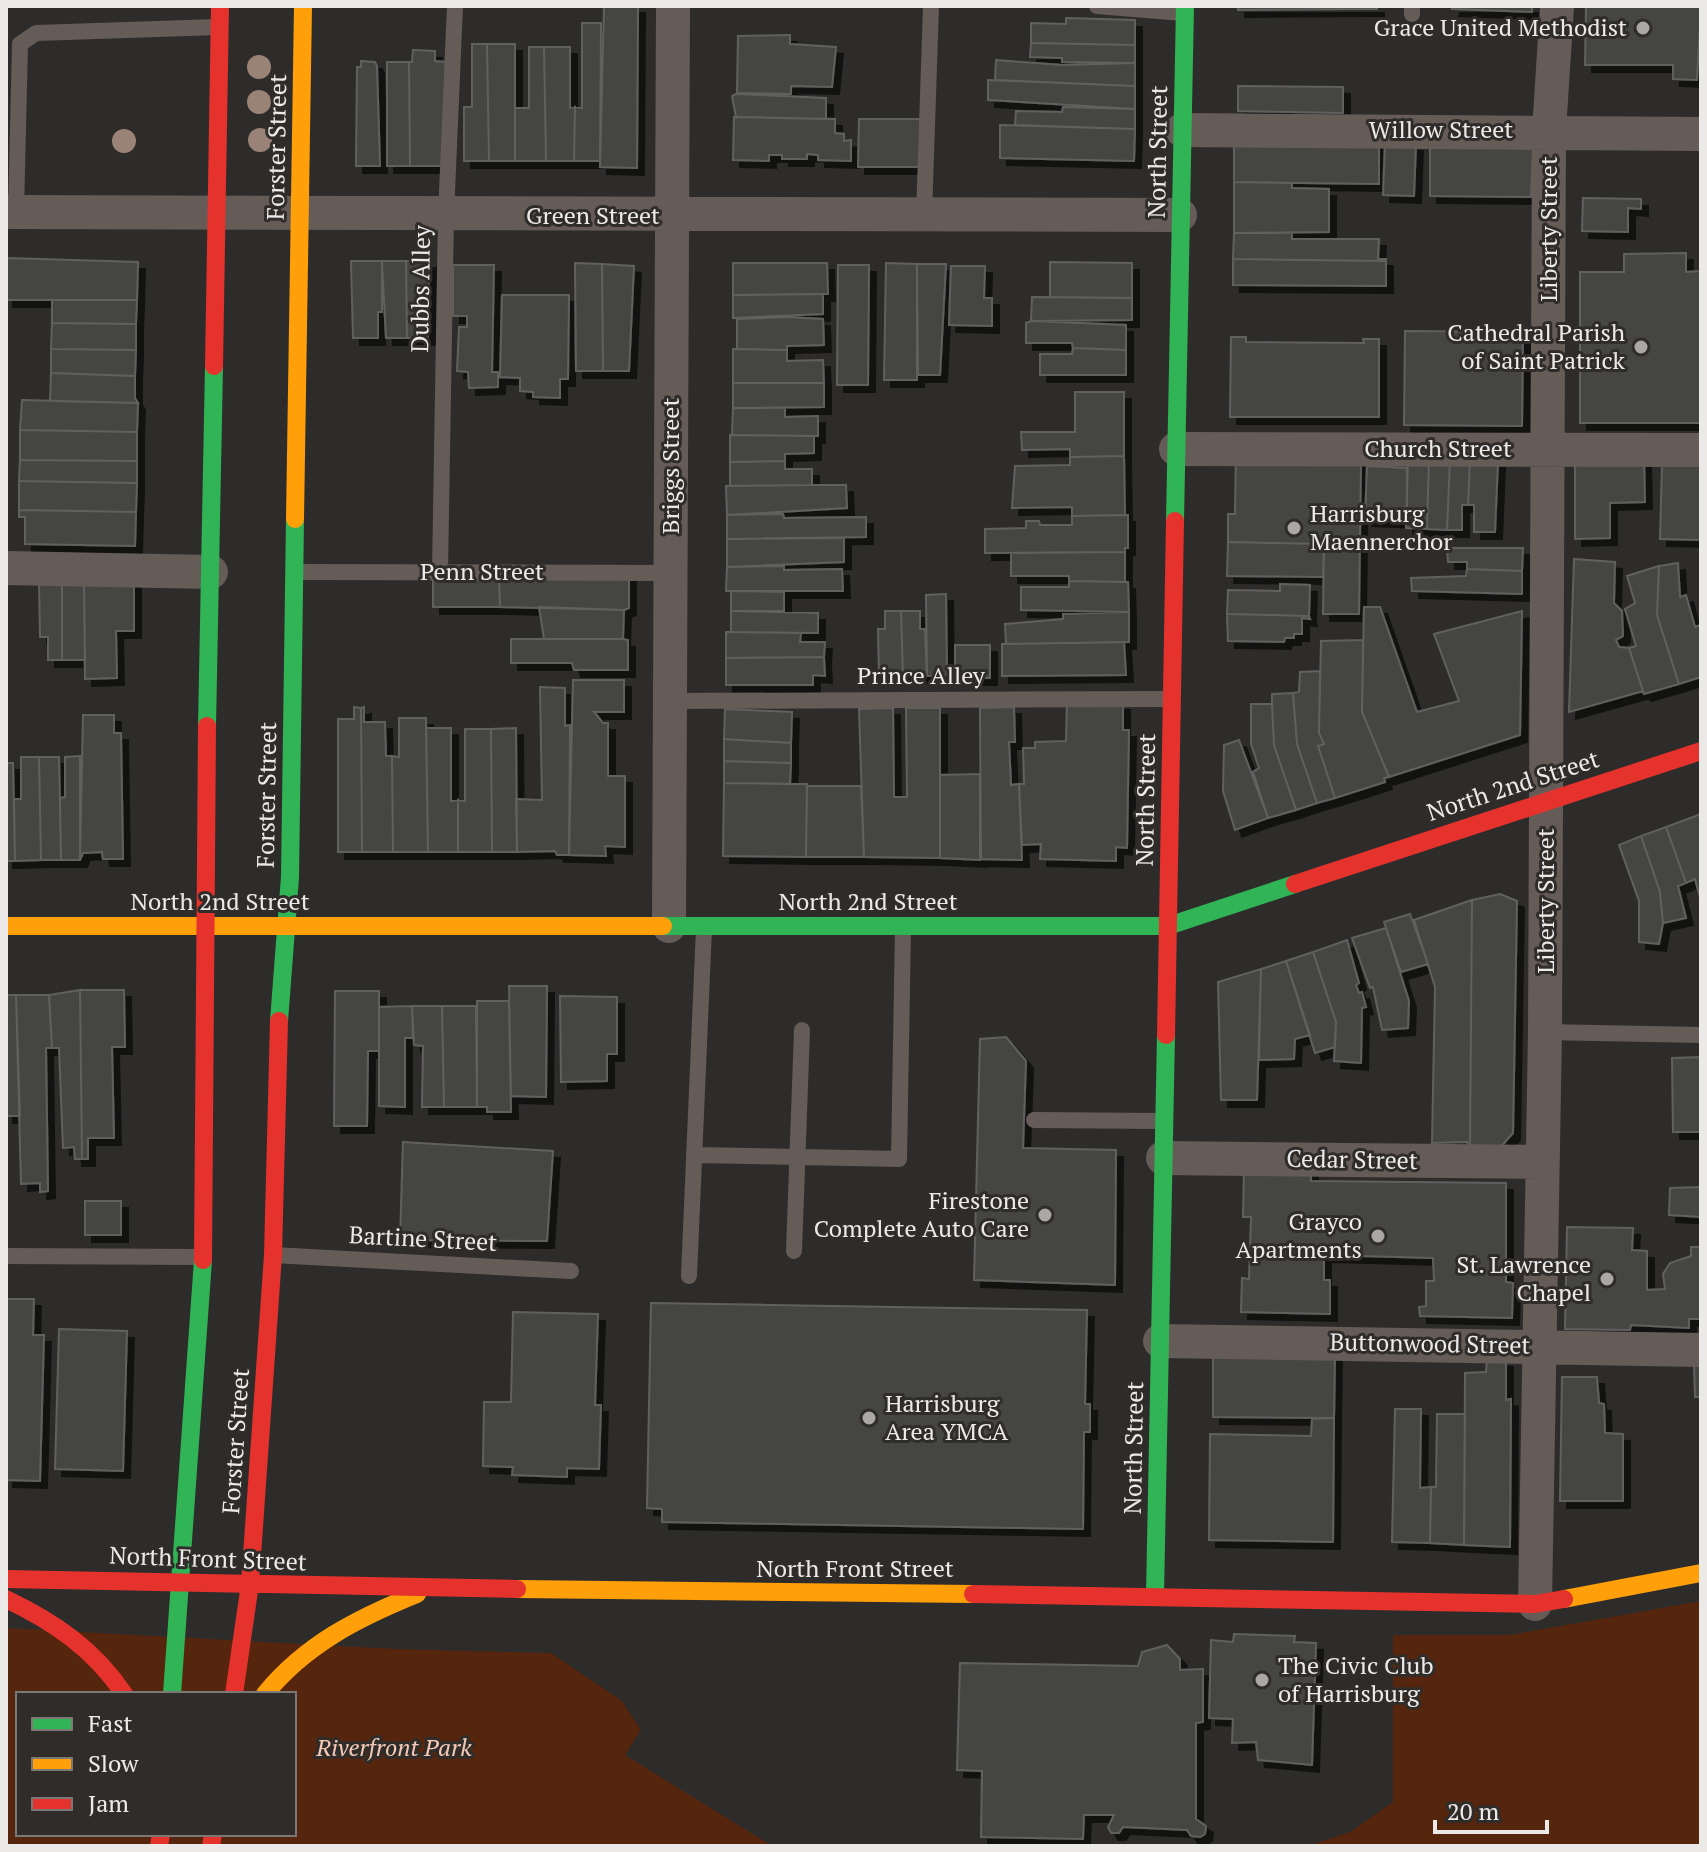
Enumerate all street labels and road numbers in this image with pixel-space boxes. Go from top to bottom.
street label: Forster Street [259,74,293,220]
street label: North Street [1140,85,1174,219]
street label: Willow Street [1369,113,1513,145]
street label: Liberty Street [1532,156,1564,302]
street label: Green Street [526,199,660,231]
street label: Dubbs Alley [403,224,437,353]
street label: Briggs Street [654,398,686,534]
street label: Church Street [1364,432,1512,464]
street label: Penn Street [420,555,544,587]
street label: Prince Alley [857,659,986,691]
street label: Forster Street [249,722,283,868]
street label: North Street [1128,733,1162,867]
street label: North 2nd Street [1423,742,1603,828]
street label: Liberty Street [1529,828,1561,974]
street label: North 2nd Street [130,885,310,917]
street label: North 2nd Street [778,885,958,917]
street label: Cedar Street [1286,1142,1418,1176]
street label: Bartine Street [348,1218,498,1258]
street label: Buttonwood Street [1329,1325,1531,1361]
street label: Forster Street [214,1367,256,1515]
street label: North Street [1116,1381,1150,1515]
street label: North Front Street [109,1539,307,1577]
street label: North Front Street [756,1552,954,1584]

